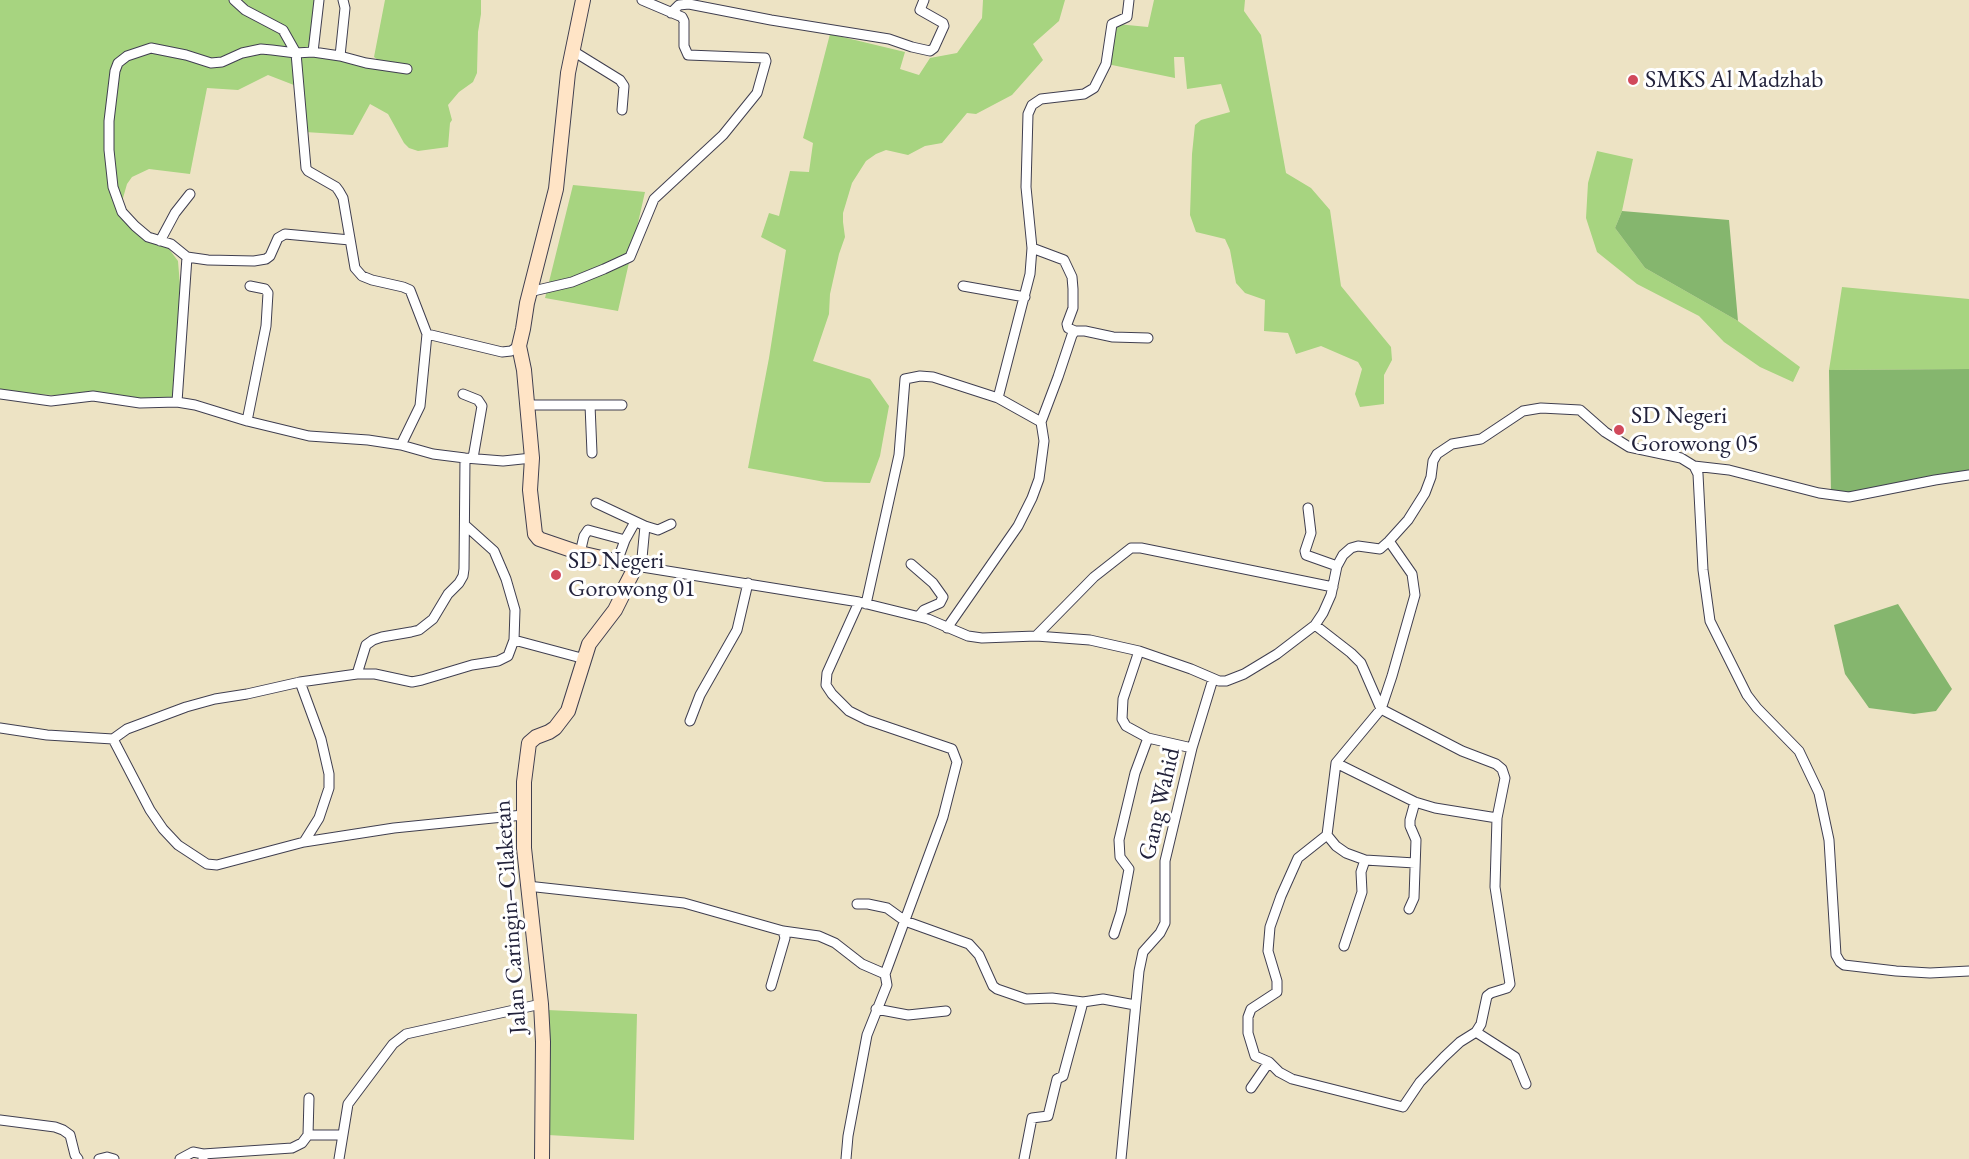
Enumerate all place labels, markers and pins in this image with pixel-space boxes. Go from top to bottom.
place label: SMKS Al Madzhab [1645,66,1823,94]
marker: SMKS Al Madzhab [1626,73,1640,87]
place label: SD Negeri Gorowong 05 [1631,402,1759,458]
marker: SD Negeri Gorowong 05 [1612,423,1626,437]
place label: SD Negeri Gorowong 01 [568,547,696,603]
marker: SD Negeri Gorowong 01 [549,568,563,582]

